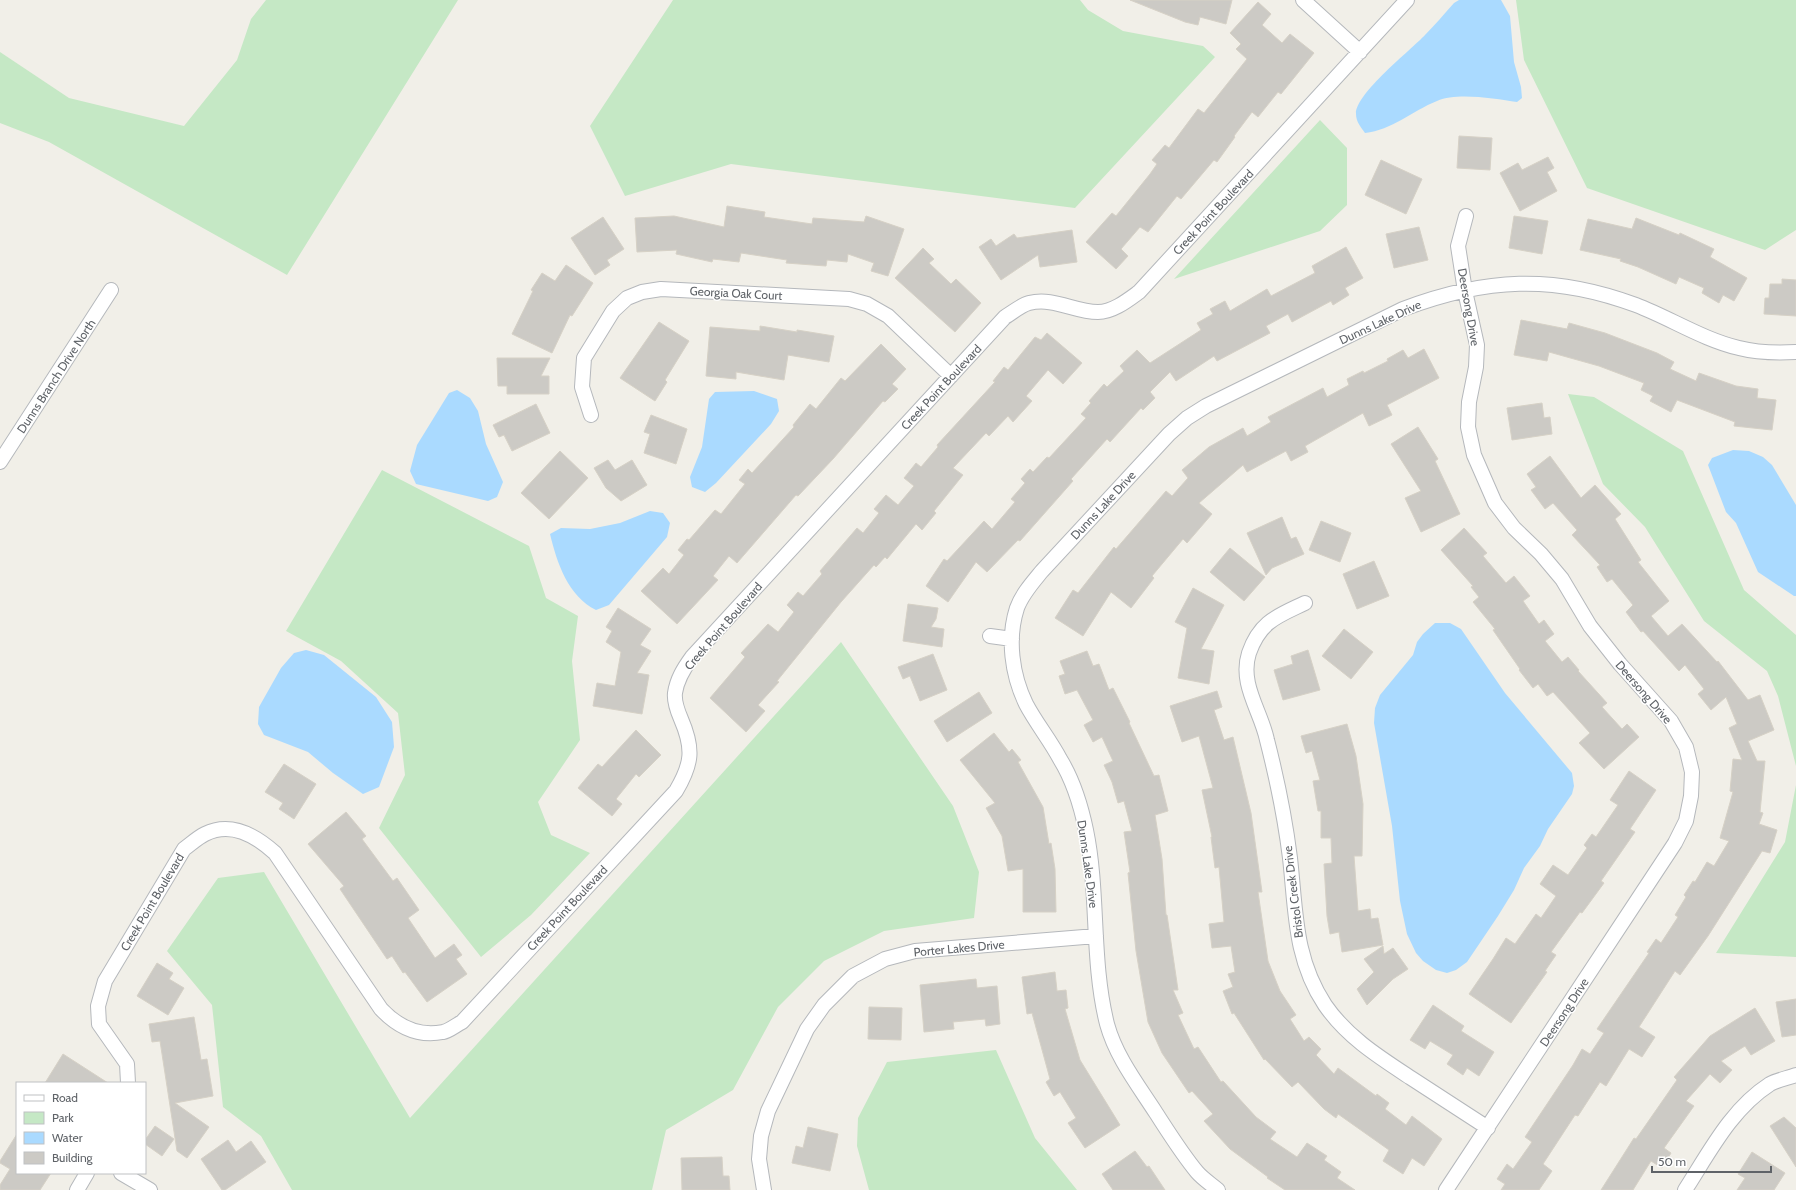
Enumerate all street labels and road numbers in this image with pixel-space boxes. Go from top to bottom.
street label: Creek Point Boulevard [1170,166,1256,258]
street label: Deersong Drive [1455,267,1483,347]
street label: Georgia Oak Court [689,283,783,303]
street label: Dunns Lake Drive [1337,296,1423,348]
street label: Dunns Branch Drive North [14,316,98,436]
street label: Creek Point Boulevard [898,341,984,433]
street label: Dunns Lake Drive [1067,467,1139,543]
street label: Creek Point Boulevard [681,579,765,673]
street label: Deersong Drive [1613,657,1675,727]
street label: Dunns Lake Drive [1074,819,1102,909]
street label: Bristol Creek Drive [1280,845,1306,939]
street label: Creek Point Boulevard [117,850,187,954]
street label: Creek Point Boulevard [524,862,610,954]
street label: Porter Lakes Drive [913,937,1005,959]
street label: Deersong Drive [1536,975,1592,1049]

